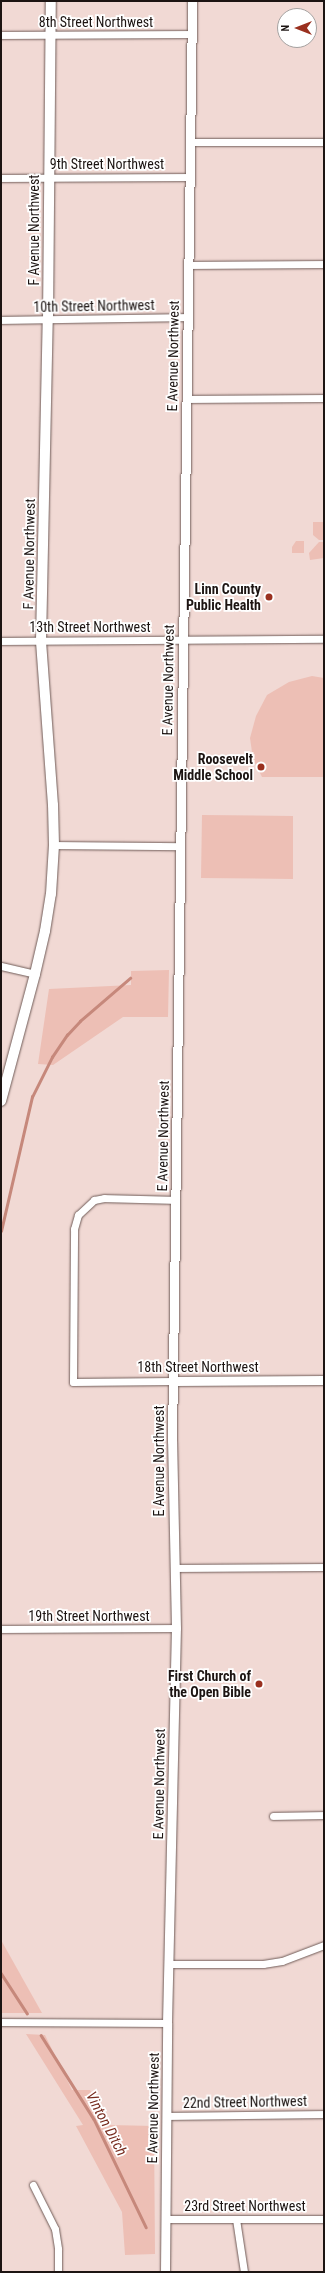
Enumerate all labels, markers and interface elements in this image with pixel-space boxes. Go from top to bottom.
north arrow [277,8,317,48]
street label: 8th Street Northwest [39,14,153,30]
text: N [279,25,292,31]
street label: 9th Street Northwest [50,156,164,172]
street label: F Avenue Northwest [26,175,42,285]
street label: 10th Street Northwest [33,297,155,315]
street label: E Avenue Northwest [164,300,182,412]
street label: F Avenue Northwest [20,498,38,610]
place label: Linn County Public Health [186,581,261,614]
marker: Linn County Public Health [264,592,274,602]
street label: 13th Street Northwest [29,619,151,635]
street label: E Avenue Northwest [159,624,177,736]
place label: Roosevelt Middle School [173,751,253,784]
marker: Roosevelt Middle School [256,762,266,772]
street label: E Avenue Northwest [154,1080,172,1192]
street label: 18th Street Northwest [137,1359,259,1375]
street label: E Avenue Northwest [151,1405,167,1517]
street label: 19th Street Northwest [28,1608,150,1624]
place label: First Church of the Open Bible [168,1668,251,1700]
marker: First Church of the Open Bible [254,1679,264,1689]
street label: E Avenue Northwest [150,1728,168,1840]
street label: E Avenue Northwest [144,2052,162,2164]
water label: Vinton Ditch [82,2089,130,2159]
street label: 22nd Street Northwest [183,2093,307,2111]
street label: 23rd Street Northwest [184,2198,306,2214]

